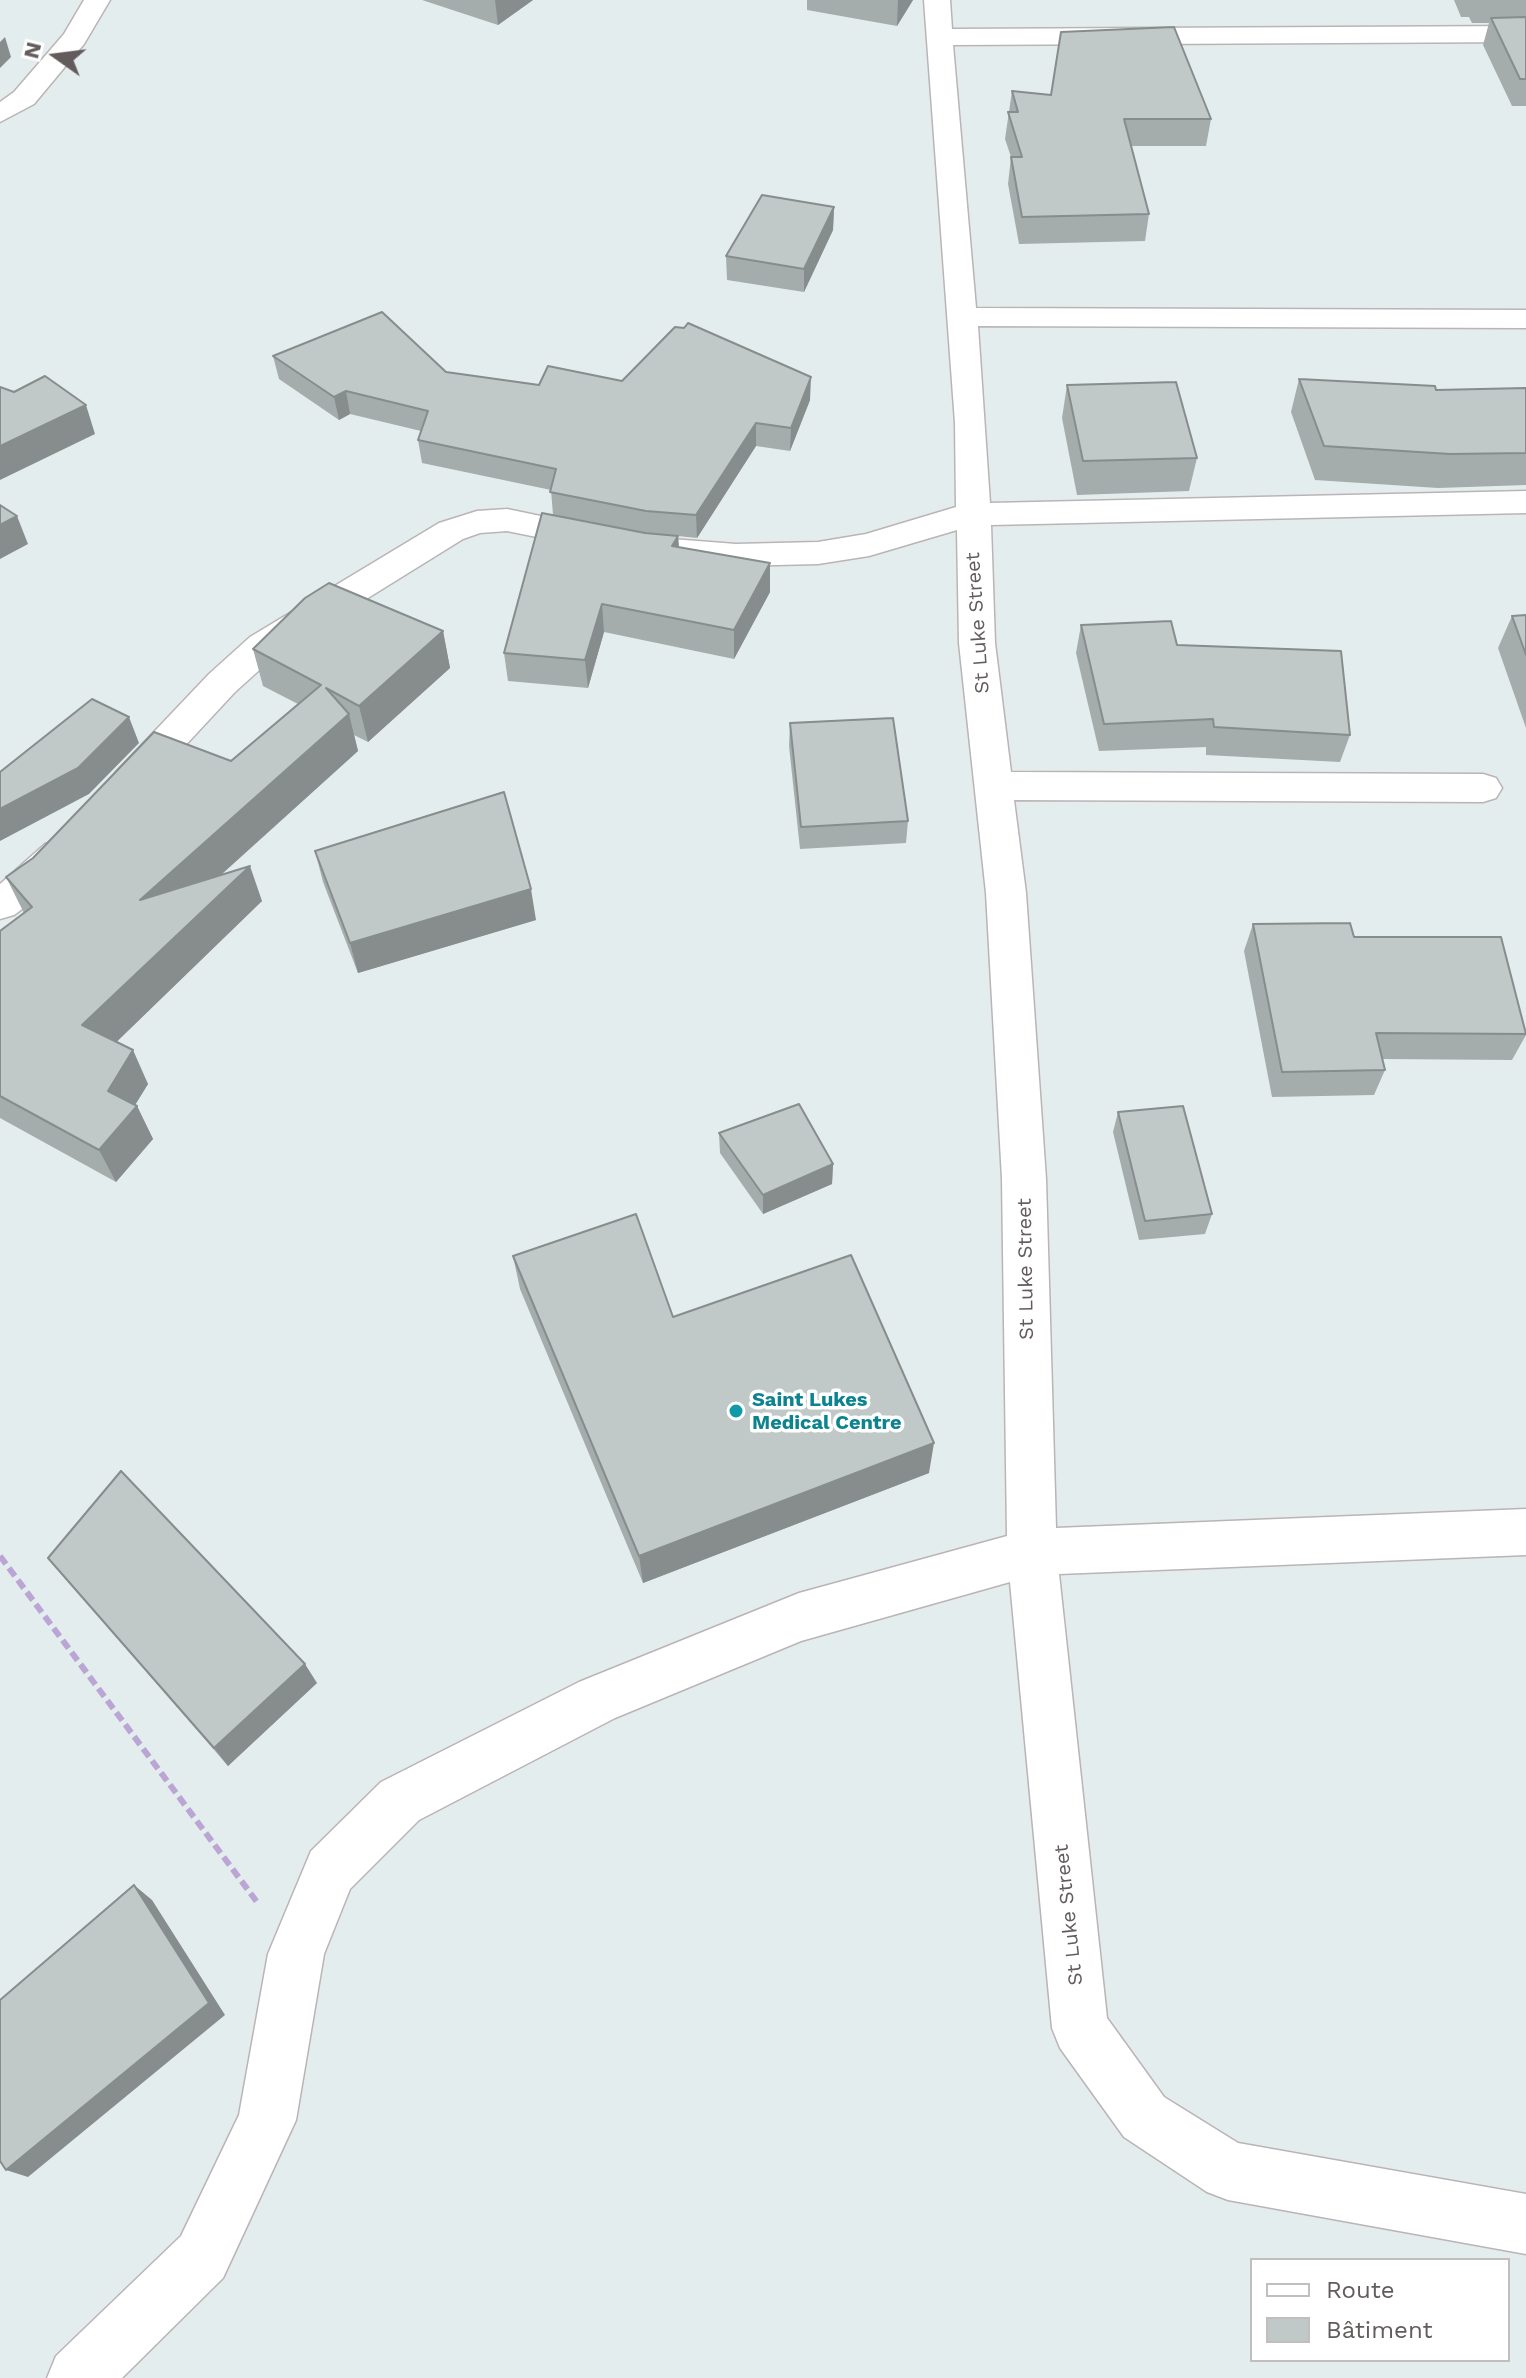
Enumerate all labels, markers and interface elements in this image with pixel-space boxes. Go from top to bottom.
north arrow [16,16,96,96]
text: N [18,39,46,61]
street label: St Luke Street [961,552,995,694]
street label: St Luke Street [1013,1198,1039,1340]
place label: Saint Lukes Medical Centre [752,1388,902,1435]
marker: Saint Lukes Medical Centre [727,1402,745,1420]
street label: St Luke Street [1050,1843,1088,1987]
legend [1250,2258,1510,2362]
text: Route [1326,2276,1395,2304]
text: Bâtiment [1326,2316,1433,2344]

